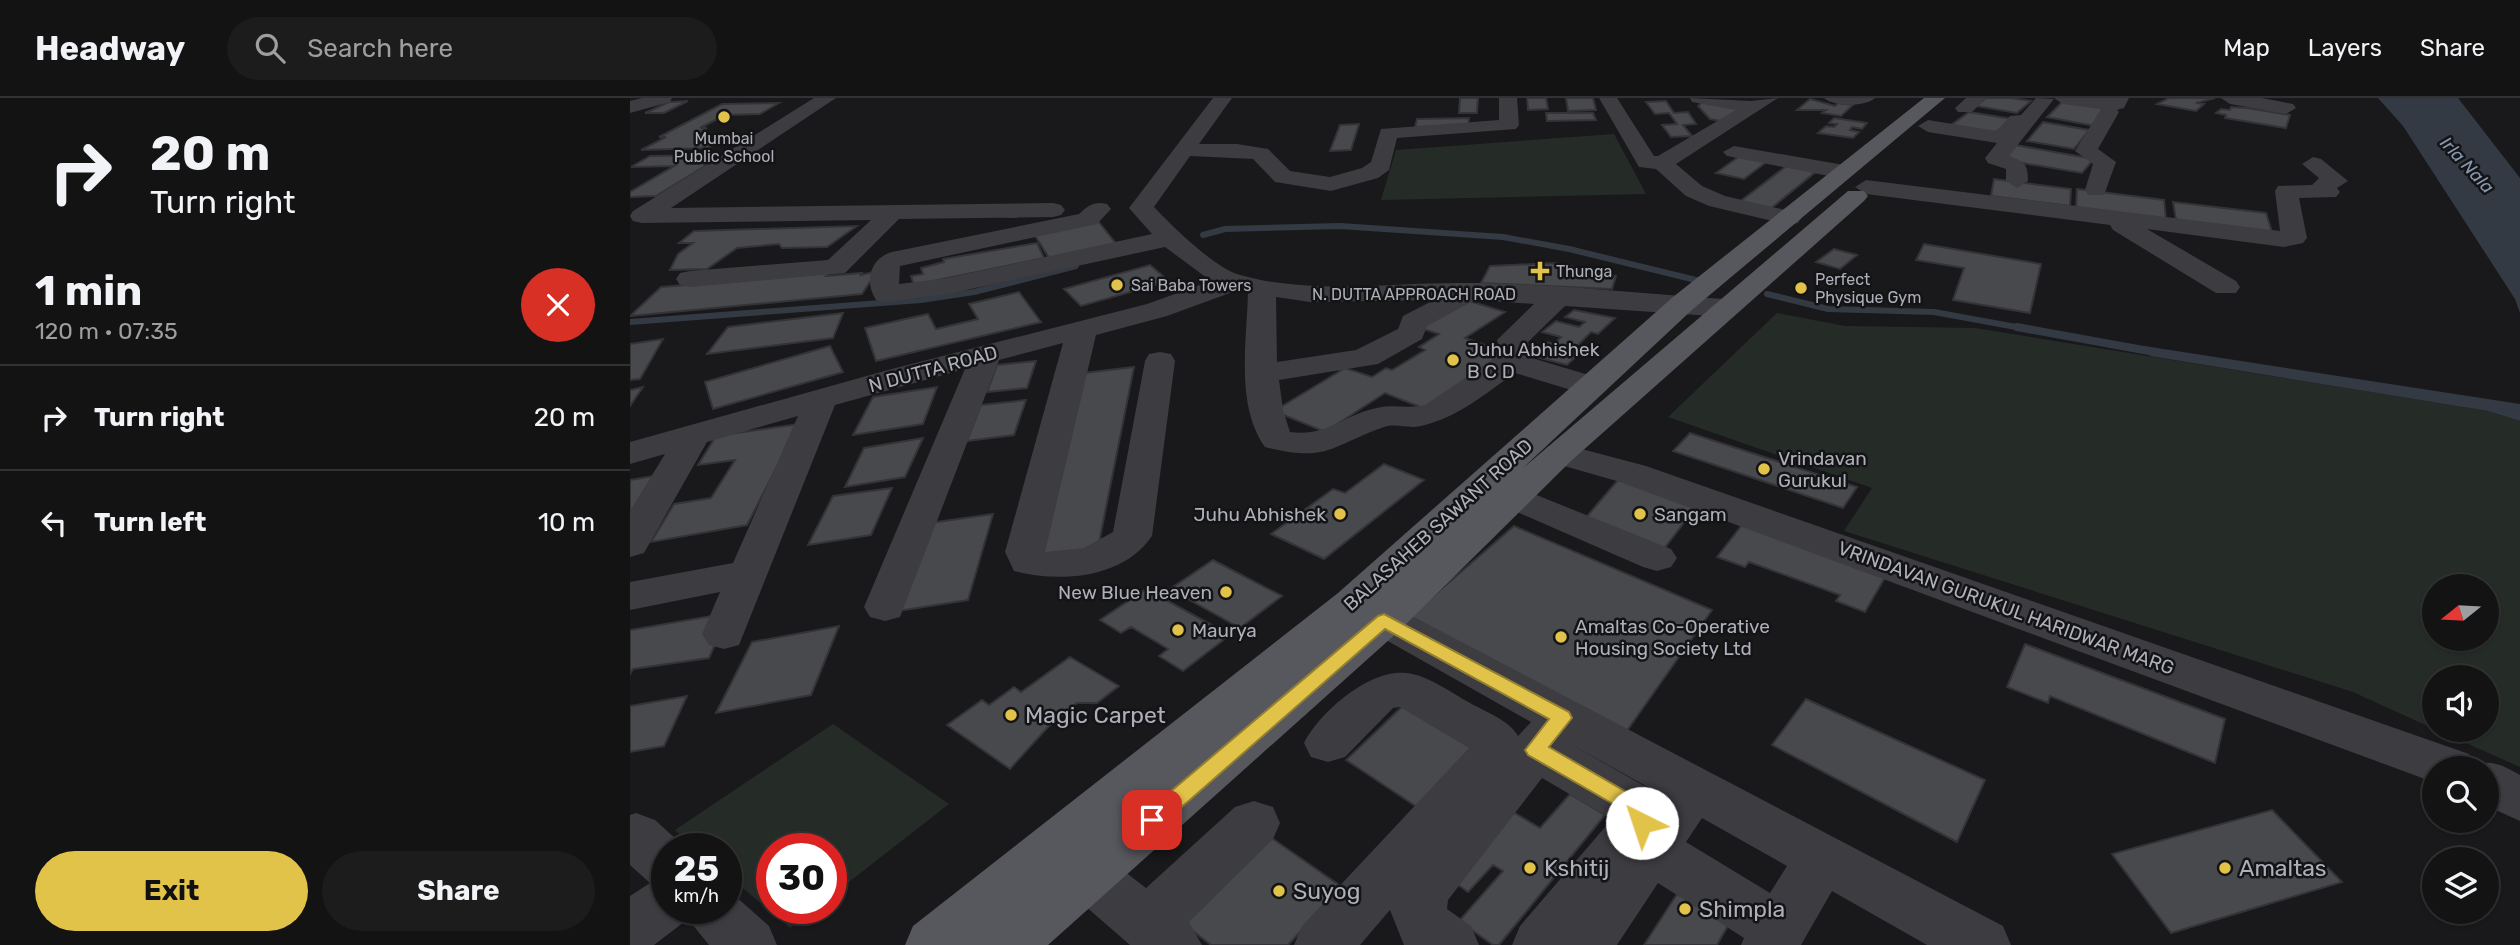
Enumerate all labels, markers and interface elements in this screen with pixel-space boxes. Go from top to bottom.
search box [227,17,717,80]
text: Headway [35,29,185,68]
icon: search [251,29,289,67]
text: Search here [307,33,453,64]
text: Map [2223,34,2270,62]
text: Layers [2308,34,2382,62]
text: Share [2420,34,2485,62]
marker: Mumbai Public School [716,109,732,125]
text: 20 m [150,124,271,182]
icon: right [35,126,126,217]
place label: Mumbai Public School [674,129,774,166]
water label: Irla Nala [2435,132,2499,198]
text: Turn right [150,183,295,221]
marker: Thunga [1530,261,1550,281]
place label: Thunga [1556,262,1612,281]
text: 1 min [35,266,142,316]
button: close [521,268,595,342]
place label: Perfect Physique Gym [1815,270,1921,307]
place label: Sai Baba Towers [1131,276,1251,295]
marker: Sai Baba Towers [1109,277,1125,293]
marker: Perfect Physique Gym [1793,280,1809,296]
street label: N. DUTTA APPROACH ROAD [1312,285,1516,304]
text: 120 m · 07:35 [35,317,178,345]
place label: Juhu Abhishek B C D [1467,338,1600,383]
street label: N DUTTA ROAD [866,341,1000,397]
marker: Juhu Abhishek B C D [1445,352,1461,368]
icon: right [35,399,73,437]
text: Turn right [94,402,224,433]
text: 20 m [534,402,595,433]
street label: BALASAHEB SAWANT ROAD [1339,434,1537,616]
place label: Vrindavan Gurukul [1778,447,1867,492]
marker: Vrindavan Gurukul [1756,461,1772,477]
place label: Juhu Abhishek [1194,503,1326,526]
place label: Sangam [1654,503,1727,526]
icon: left [35,504,73,542]
marker: Juhu Abhishek [1332,506,1348,522]
marker: Sangam [1632,506,1648,522]
text: Turn left [94,507,206,538]
text: 10 m [538,507,595,538]
street label: VRINDAVAN GURUKUL HARIDWAR MARG [1835,536,2177,680]
north arrow [2422,574,2499,651]
map controls [2422,574,2499,924]
place label: New Blue Heaven [1058,581,1212,604]
marker: New Blue Heaven [1218,584,1234,600]
place label: Amaltas Co-Operative Housing Society Ltd [1575,615,1770,660]
place label: Maurya [1192,619,1257,642]
marker: Maurya [1170,622,1186,638]
marker: Amaltas Co-Operative Housing Society Ltd [1553,629,1569,645]
button: sound [2422,665,2499,742]
place label: Magic Carpet [1025,701,1166,729]
marker: Magic Carpet [1003,707,1019,723]
button: search [2422,756,2499,833]
position arrow [1605,786,1679,860]
pin [1122,790,1182,850]
icon: arrive [1133,801,1171,839]
speed limit sign: 30 [756,833,847,924]
button: layers [2422,847,2499,924]
text: 25 [674,848,719,890]
button: Exit [35,851,308,931]
button: Share [322,851,595,931]
place label: Kshitij [1544,854,1609,882]
place label: Amaltas [2239,854,2327,882]
marker: Kshitij [1522,860,1538,876]
marker: Amaltas [2217,860,2233,876]
place label: Suyog [1293,877,1360,905]
marker: Suyog [1271,883,1287,899]
text: km/h [674,885,719,907]
place label: Shimpla [1699,895,1785,923]
marker: Shimpla [1677,901,1693,917]

